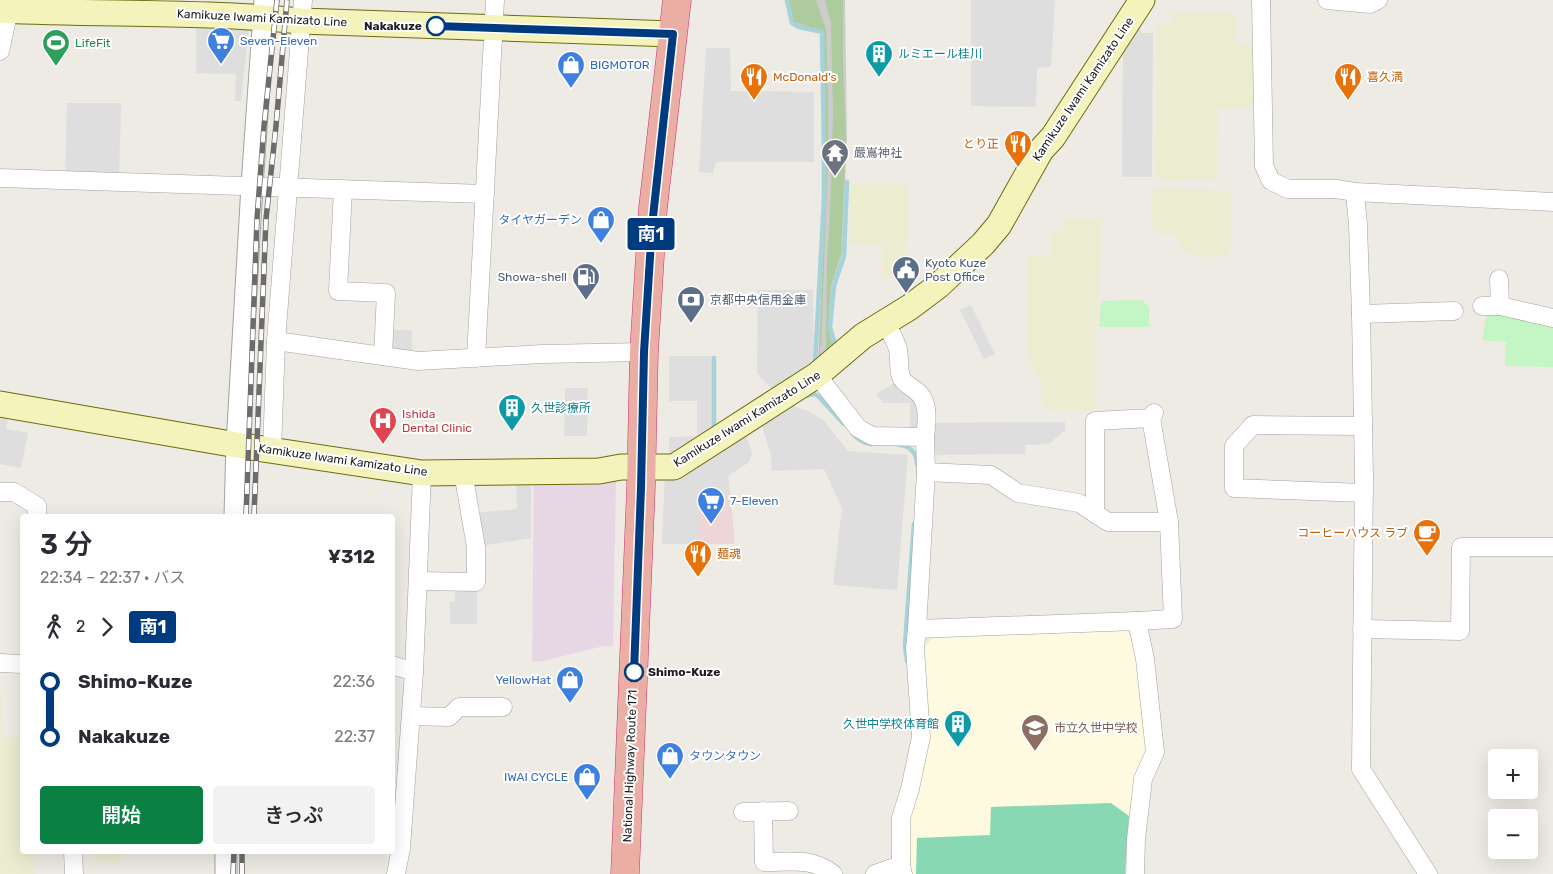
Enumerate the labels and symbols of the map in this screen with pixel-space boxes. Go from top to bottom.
street label: Kamikuze Iwami Kamizato Line [177,7,348,29]
street label: Kamikuze Iwami Kamizato Line [1030,14,1137,164]
marker: Nakakuze [426,16,446,36]
place label: Nakakuze [364,19,422,33]
supermarket icon: Seven-Eleven [206,26,236,65]
sports icon: LifeFit [41,28,71,67]
place label: Seven-Eleven [240,34,317,48]
place label: LifeFit [75,36,111,50]
building icon: ルミエール桂川 [864,39,894,78]
place label: ルミエール桂川 [898,47,982,61]
shop icon: BIGMOTOR [556,50,586,89]
place label: BIGMOTOR [590,58,650,72]
restaurant icon: McDonald's [739,62,769,101]
restaurant icon: 喜久満 [1333,62,1363,101]
place label: McDonald's [773,70,837,84]
place label: 喜久満 [1367,70,1403,84]
restaurant icon: とり正 [1003,129,1033,168]
place label: とり正 [963,137,999,151]
temple icon: 嚴嶌神社 [820,138,850,177]
place label: 嚴嶌神社 [854,146,902,160]
shop icon: タイヤガーデン [586,205,616,244]
place label: タイヤガーデン [498,213,582,227]
line badge: 南1 [628,218,674,250]
public building icon: Kyoto Kuze Post Office [891,255,921,294]
place label: Kyoto Kuze Post Office [925,256,987,284]
fuel station icon: Showa-shell [571,262,601,301]
place label: Showa-shell [498,270,567,284]
bank icon: 京都中央信用金庫 [676,285,706,324]
place label: 京都中央信用金庫 [710,293,806,307]
street label: Kamikuze Iwami Kamizato Line [671,368,823,470]
building icon: 久世診療所 [497,393,527,432]
place label: 久世診療所 [531,401,591,415]
hospital icon: Ishida Dental Clinic [368,406,398,445]
place label: Ishida Dental Clinic [402,407,472,435]
street label: Kamikuze Iwami Kamizato Line [258,441,429,479]
supermarket icon: 7-Eleven [696,486,726,525]
place label: 7-Eleven [730,494,779,508]
cafe icon: コーヒーハウス ラブ [1412,518,1442,557]
place label: コーヒーハウス ラブ [1297,526,1408,540]
restaurant icon: 麺魂 [683,539,713,578]
place label: 麺魂 [717,547,741,561]
marker: Shimo-Kuze [624,662,644,682]
shop icon: YellowHat [555,665,585,704]
place label: Shimo-Kuze [648,665,720,679]
place label: YellowHat [496,673,551,687]
street label: National Highway Route 171 [620,689,640,843]
building icon: 久世中学校体育館 [943,709,973,748]
school or university icon: 市立久世中学校 [1020,713,1050,752]
place label: 久世中学校体育館 [843,717,939,731]
place label: 市立久世中学校 [1054,721,1138,735]
shop icon: タウンタウン [655,741,685,780]
place label: タウンタウン [689,749,761,763]
shop icon: IWAI CYCLE [572,762,602,801]
place label: IWAI CYCLE [504,770,568,784]

